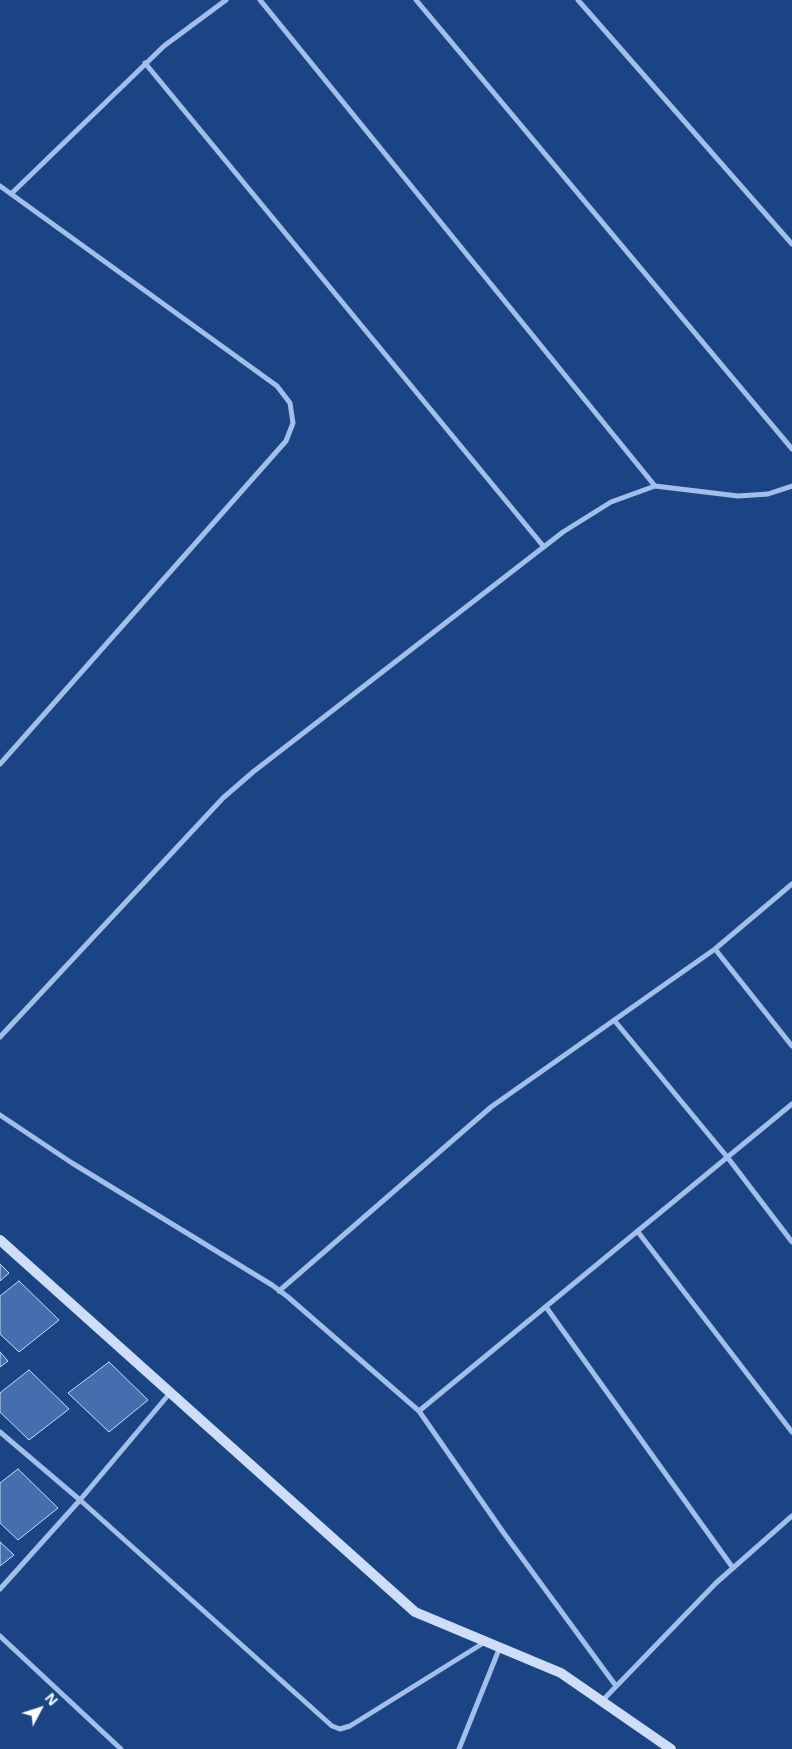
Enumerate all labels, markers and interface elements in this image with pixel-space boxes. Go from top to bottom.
north arrow [15,1684,65,1734]
text: N [41,1689,63,1710]

